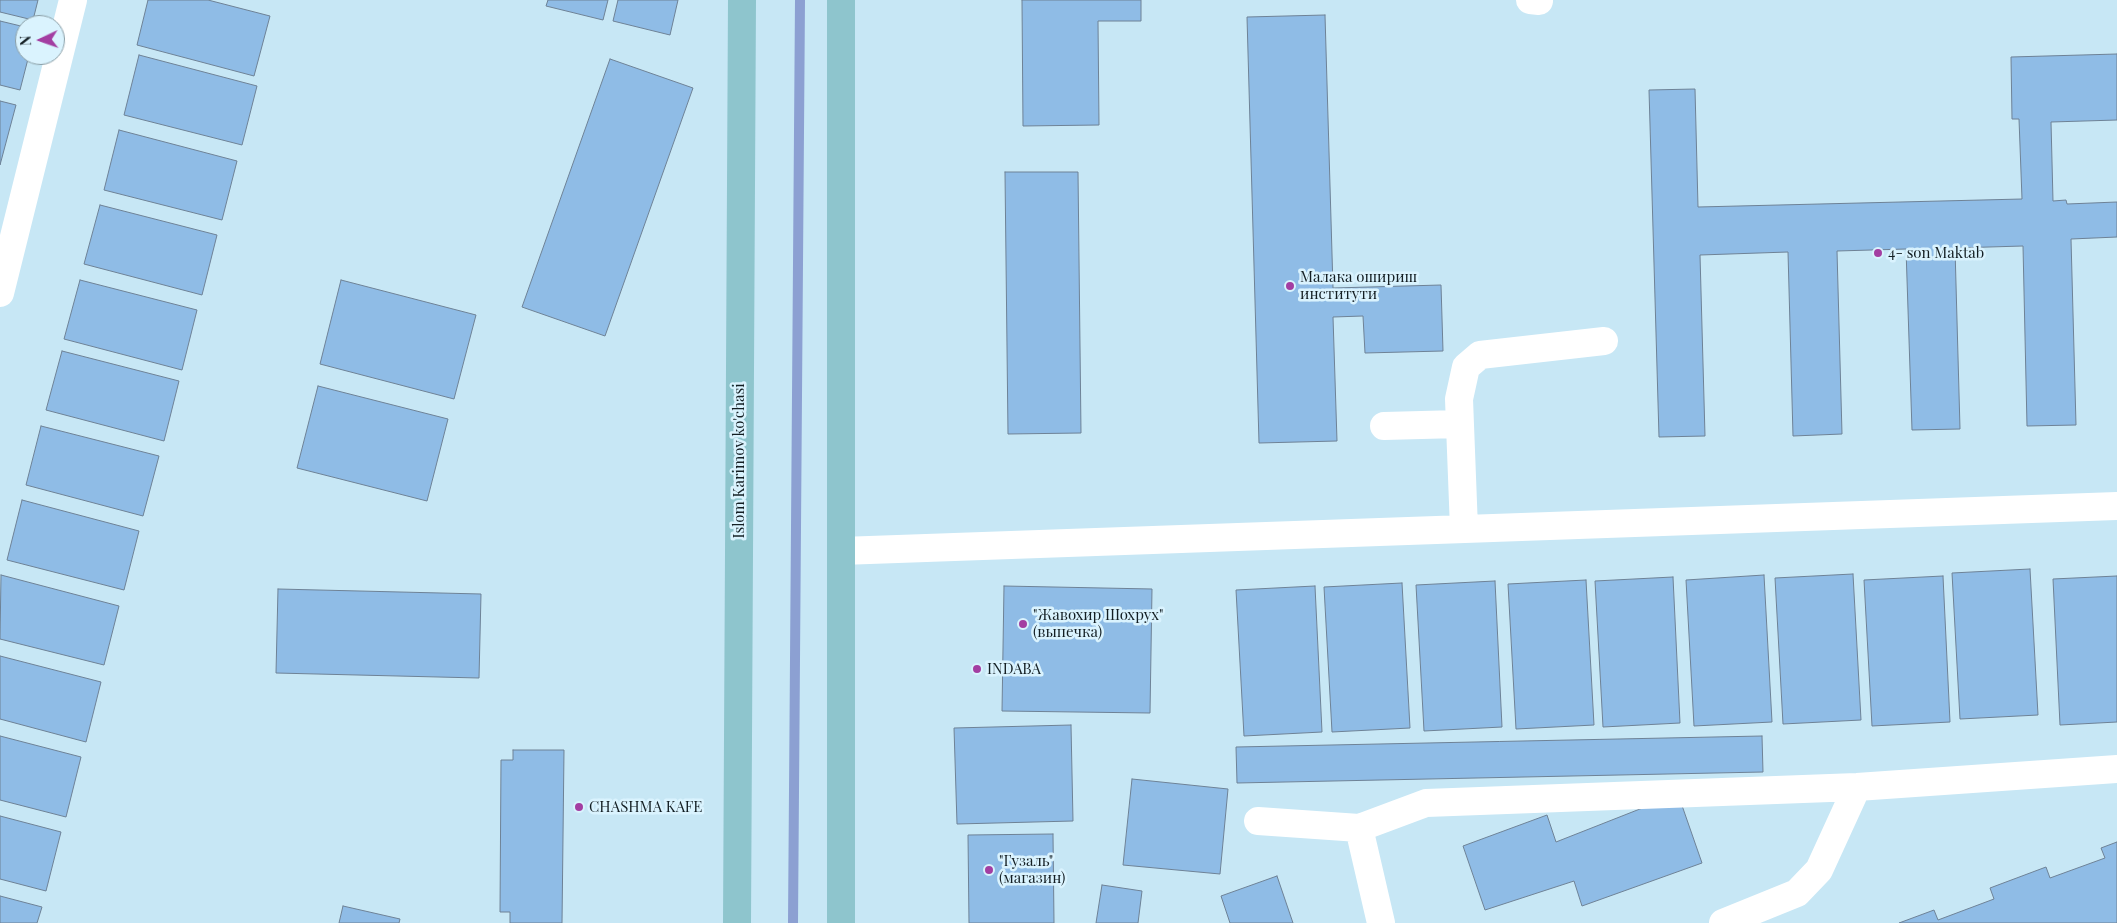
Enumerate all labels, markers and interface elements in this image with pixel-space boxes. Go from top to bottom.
north arrow [15,15,65,65]
text: N [16,35,35,46]
place label: 4- son Maktab [1888,244,1984,262]
marker: 4- son Maktab [1872,247,1884,259]
place label: Малака ошириш институти [1300,268,1417,303]
marker: Малака ошириш институти [1284,280,1296,292]
street label: Islom Karimov ko'chasi [730,383,748,539]
place label: "Жавохир Шохрух" (выпечка) [1033,606,1163,641]
marker: "Жавохир Шохрух" (выпечка) [1017,618,1029,630]
place label: INDABA [987,660,1041,678]
marker: INDABA [971,663,983,675]
place label: CHASHMA KAFE [589,798,702,816]
marker: CHASHMA KAFE [573,801,585,813]
place label: "Гузаль" (магазин) [999,852,1066,887]
marker: "Гузаль" (магазин) [983,864,995,876]

